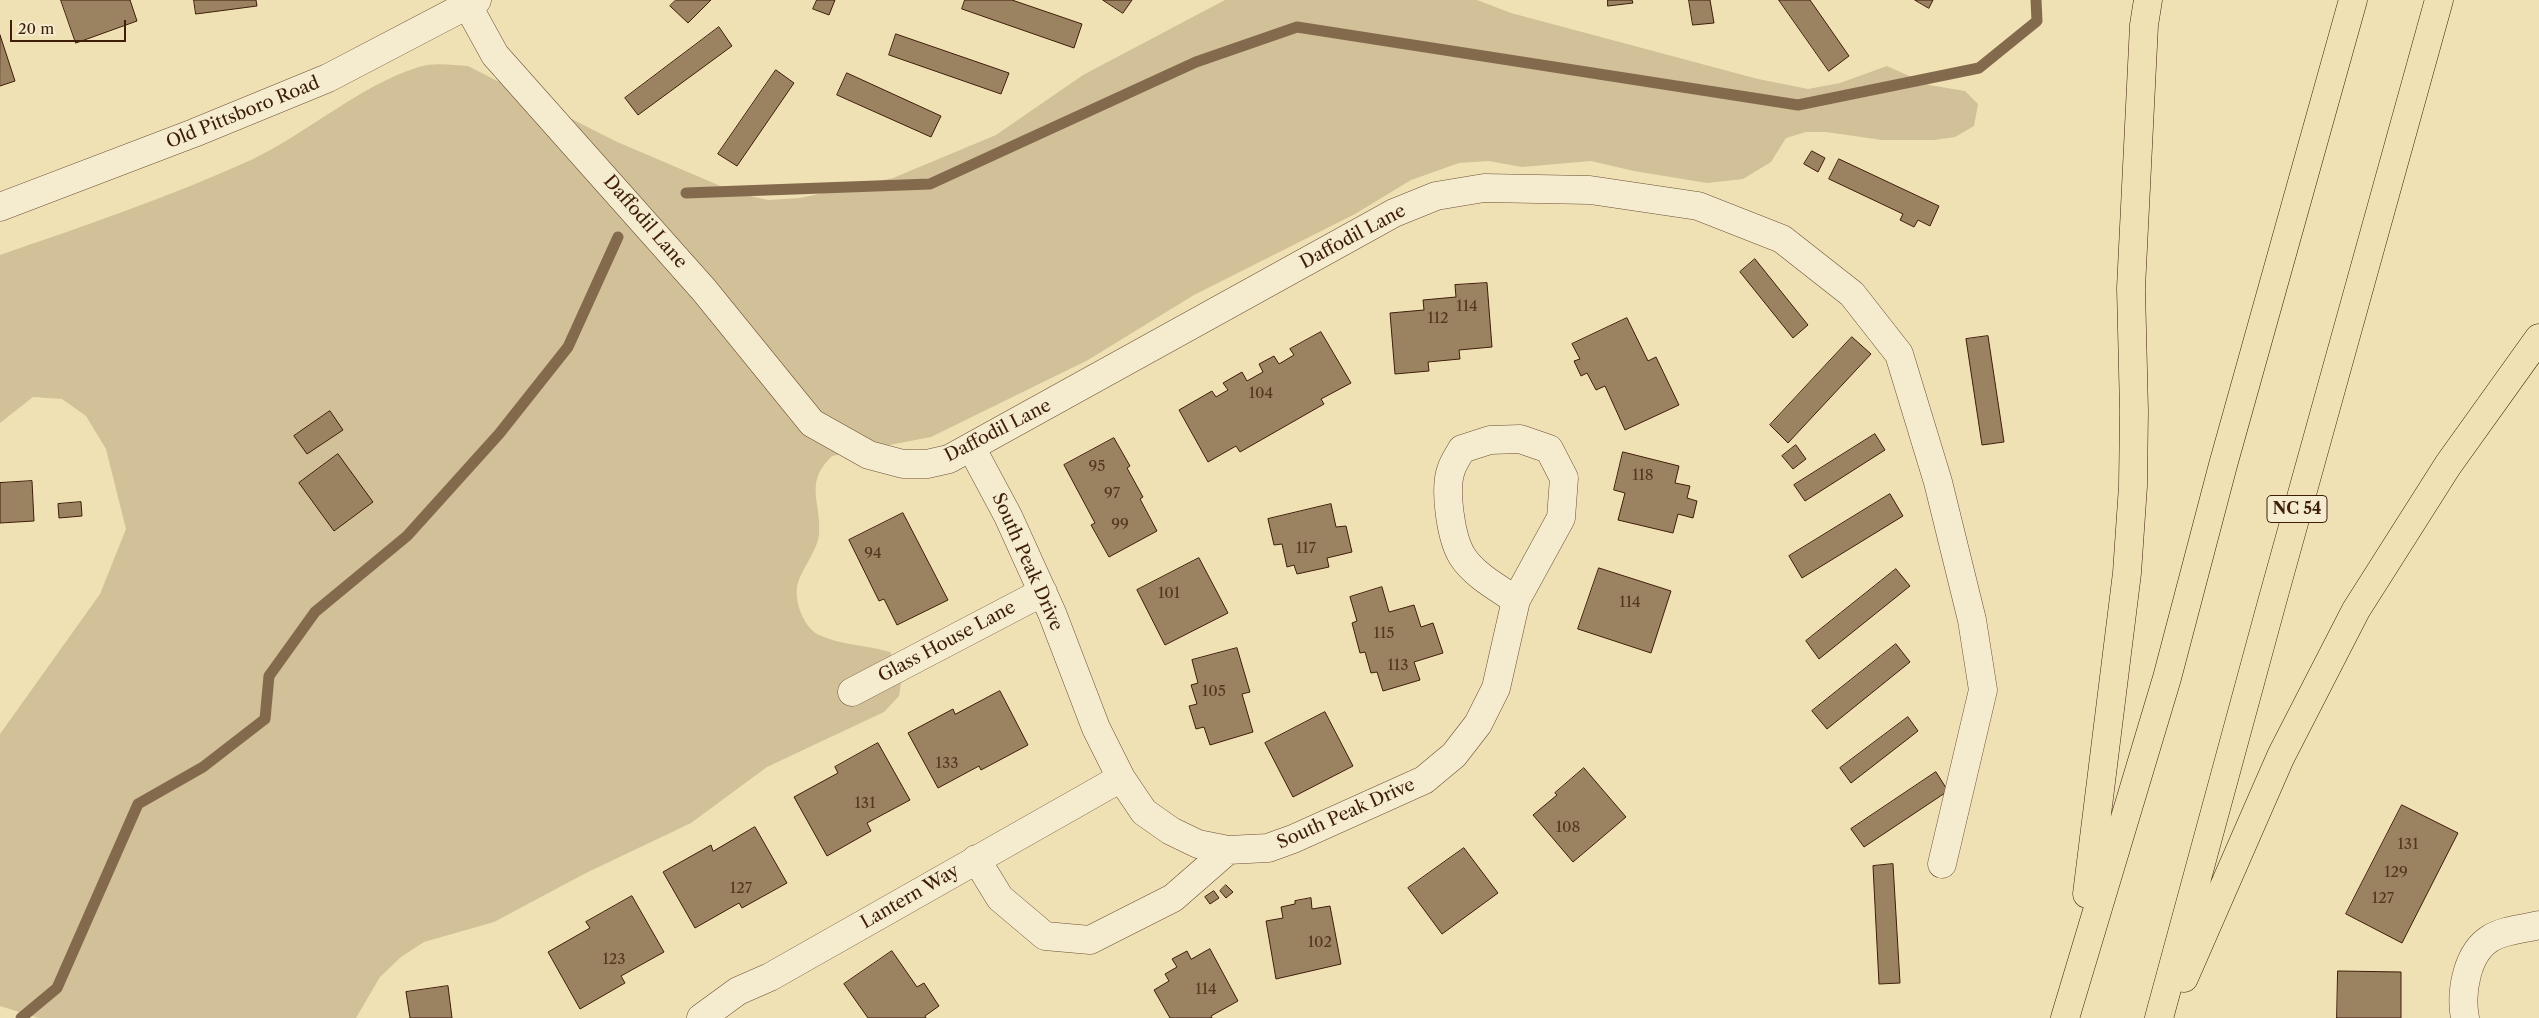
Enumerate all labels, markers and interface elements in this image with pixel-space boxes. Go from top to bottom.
scale bar [12,10,129,42]
text: 20 m [18,19,54,38]
street label: Old Pittsboro Road [163,72,323,154]
street label: Daffodil Lane [599,171,691,273]
street label: Daffodil Lane [1297,200,1409,274]
house number: 114 [1456,298,1478,316]
house number: 112 [1427,310,1449,328]
house number: 104 [1249,385,1273,403]
street label: Daffodil Lane [941,395,1055,467]
house number: 95 [1089,458,1105,476]
house number: 118 [1632,467,1654,485]
house number: 97 [1104,485,1120,503]
street label: South Peak Drive [987,490,1067,634]
road number: NC 54 [2267,496,2327,522]
house number: 99 [1111,516,1129,534]
house number: 117 [1296,540,1316,558]
house number: 94 [864,545,882,563]
house number: 101 [1158,585,1180,603]
house number: 114 [1619,594,1641,612]
street label: Glass House Lane [875,597,1019,687]
house number: 115 [1374,625,1394,643]
house number: 113 [1388,657,1408,675]
house number: 105 [1202,683,1226,701]
house number: 133 [936,755,958,773]
street label: South Peak Drive [1274,774,1418,854]
house number: 131 [855,795,875,813]
house number: 108 [1556,819,1580,837]
house number: 131 [2398,836,2418,854]
street label: Lantern Way [857,860,963,934]
house number: 129 [2384,864,2408,882]
house number: 127 [730,880,752,898]
house number: 127 [2372,890,2394,908]
house number: 102 [1308,934,1332,952]
house number: 123 [602,951,626,969]
house number: 114 [1195,981,1217,999]

